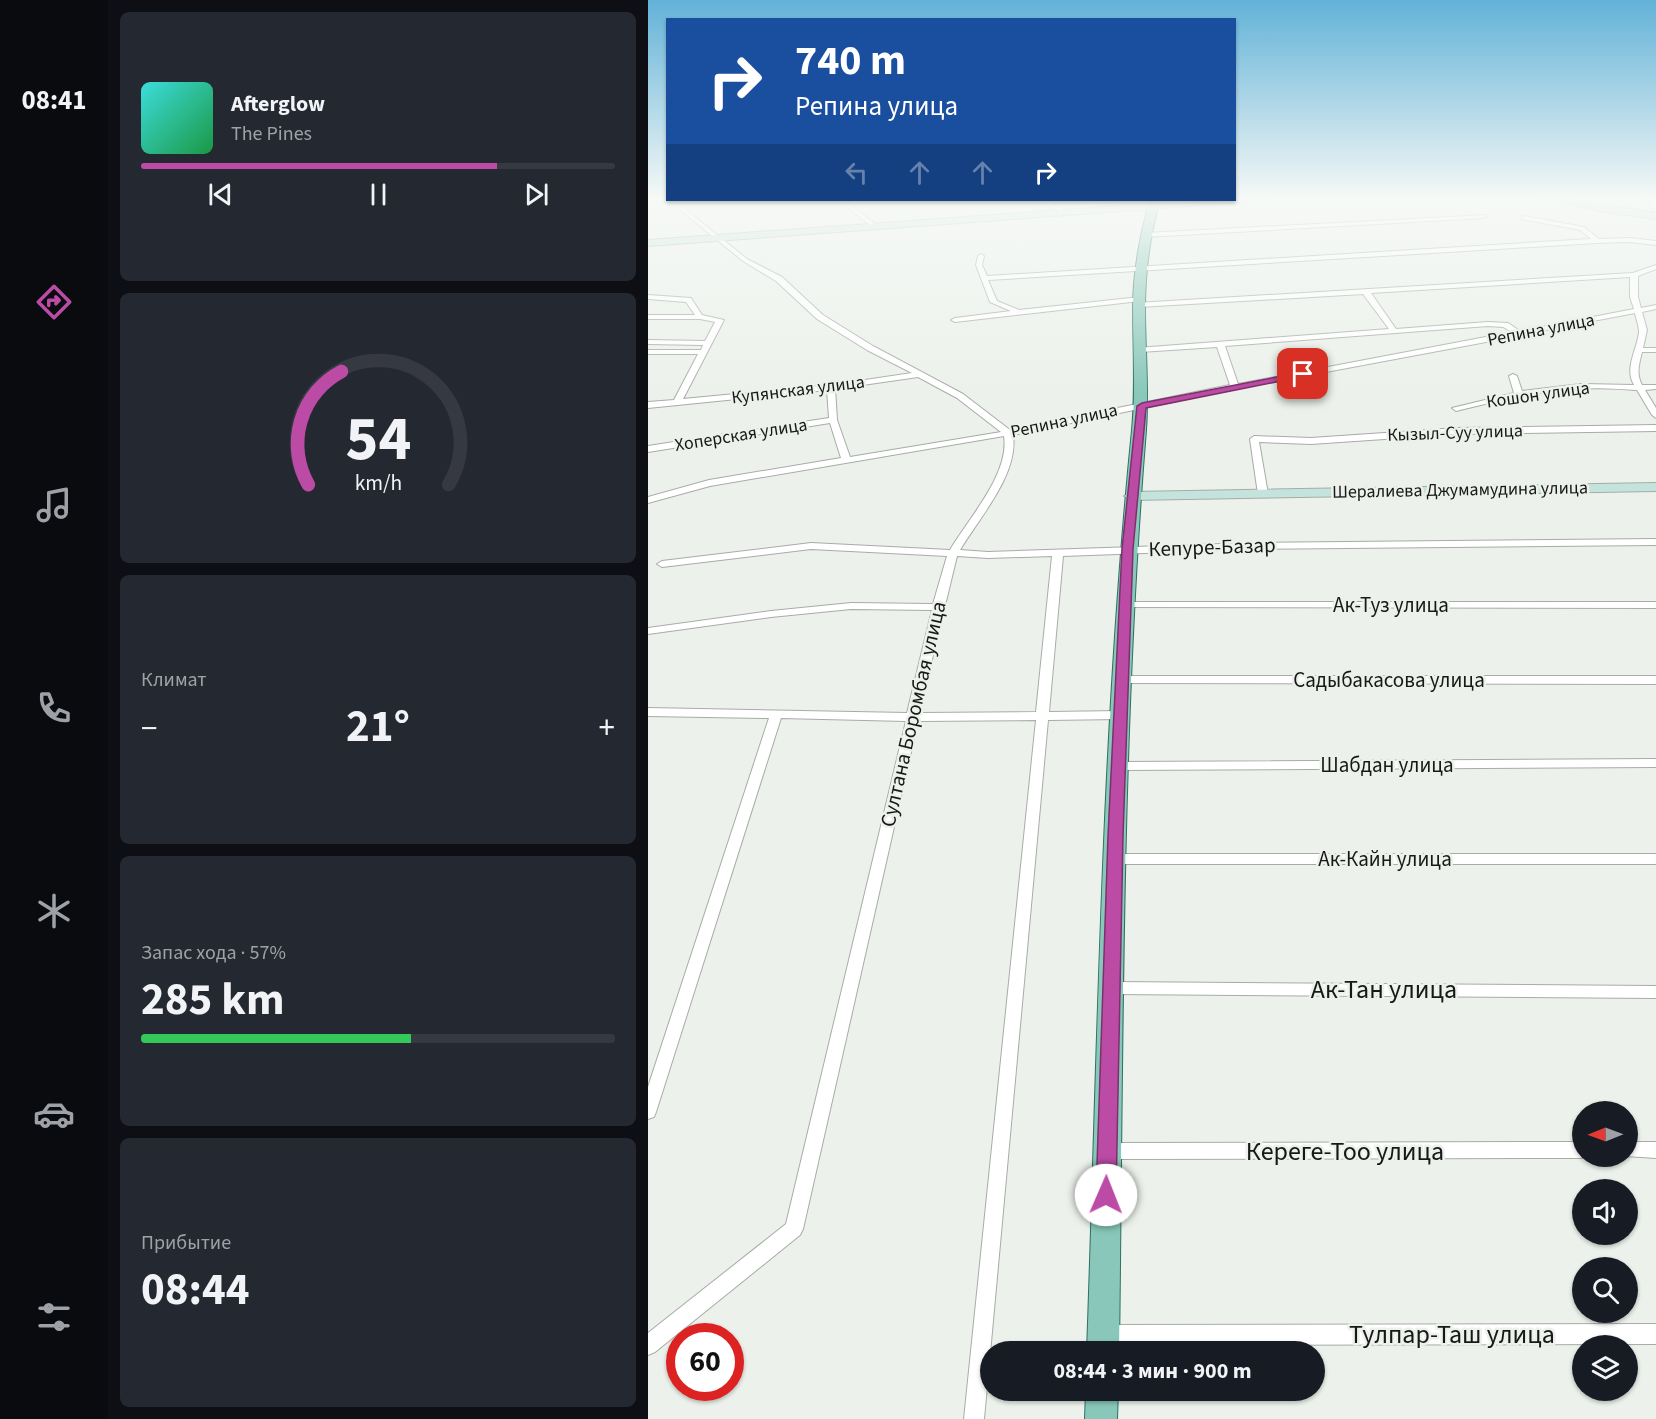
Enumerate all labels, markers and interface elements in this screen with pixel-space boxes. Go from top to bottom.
text: 740 m [795,31,906,91]
icon: right [696,42,774,120]
text: 08:41 [21,81,87,120]
text: Репина улица [795,87,958,126]
text: Afterglow [231,88,325,120]
text: The Pines [231,120,312,148]
icon: left [840,156,873,189]
icon: ahead [903,156,936,189]
icon: ahead [966,156,999,189]
icon: right [1029,156,1062,189]
icon: previous [204,178,237,211]
icon: pause [362,178,395,211]
icon: next [520,178,553,211]
icon: directions [33,281,75,323]
street label: Репина улица [1485,307,1597,353]
pin [1277,348,1328,399]
icon: arrive [1286,357,1319,390]
street label: Купянская улица [730,369,866,411]
street label: Кошон улица [1485,375,1591,415]
text: 54 [345,395,411,484]
street label: Репина улица [1008,397,1120,445]
street label: Хоперская улица [673,412,809,458]
street label: Кызыл-Суу улица [1387,418,1523,448]
text: km/h [354,469,402,500]
street label: Шералиева Джумамудина улица [1332,475,1588,505]
icon: music [33,484,75,526]
street label: Кепуре-Базар [1148,530,1276,564]
street label: Ак-Туз улица [1333,590,1449,620]
street label: Султана Боромбая улица [872,598,954,830]
street label: Садыбакасова улица [1293,665,1485,695]
text: Климат [141,666,207,694]
icon: phone [33,687,75,729]
text: 21° [346,695,410,759]
text: − [141,705,157,752]
text: + [599,705,615,752]
street label: Шабдан улица [1320,750,1454,780]
street label: Ак-Кайн улица [1318,844,1452,874]
icon: climate [33,890,75,932]
text: Запас хода · 57% [141,939,286,967]
text: 285 km [141,968,285,1032]
street label: Ак-Тан улица [1311,971,1457,1008]
icon: car [33,1093,75,1135]
north arrow [1572,1101,1638,1167]
map controls [1572,1101,1638,1401]
street label: Кереге-Тоо улица [1246,1133,1444,1170]
position arrow [1074,1163,1138,1227]
button: sound [1572,1179,1638,1245]
text: Прибытие [141,1229,231,1257]
button: search [1572,1257,1638,1323]
text: 08:44 [141,1258,250,1322]
icon: filters [33,1296,75,1338]
street label: Тулпар-Таш улица [1349,1316,1555,1353]
speed limit sign: 60 [666,1323,744,1401]
button: layers [1572,1335,1638,1401]
text: 08:44 · 3 мин · 900 m [1053,1355,1252,1387]

